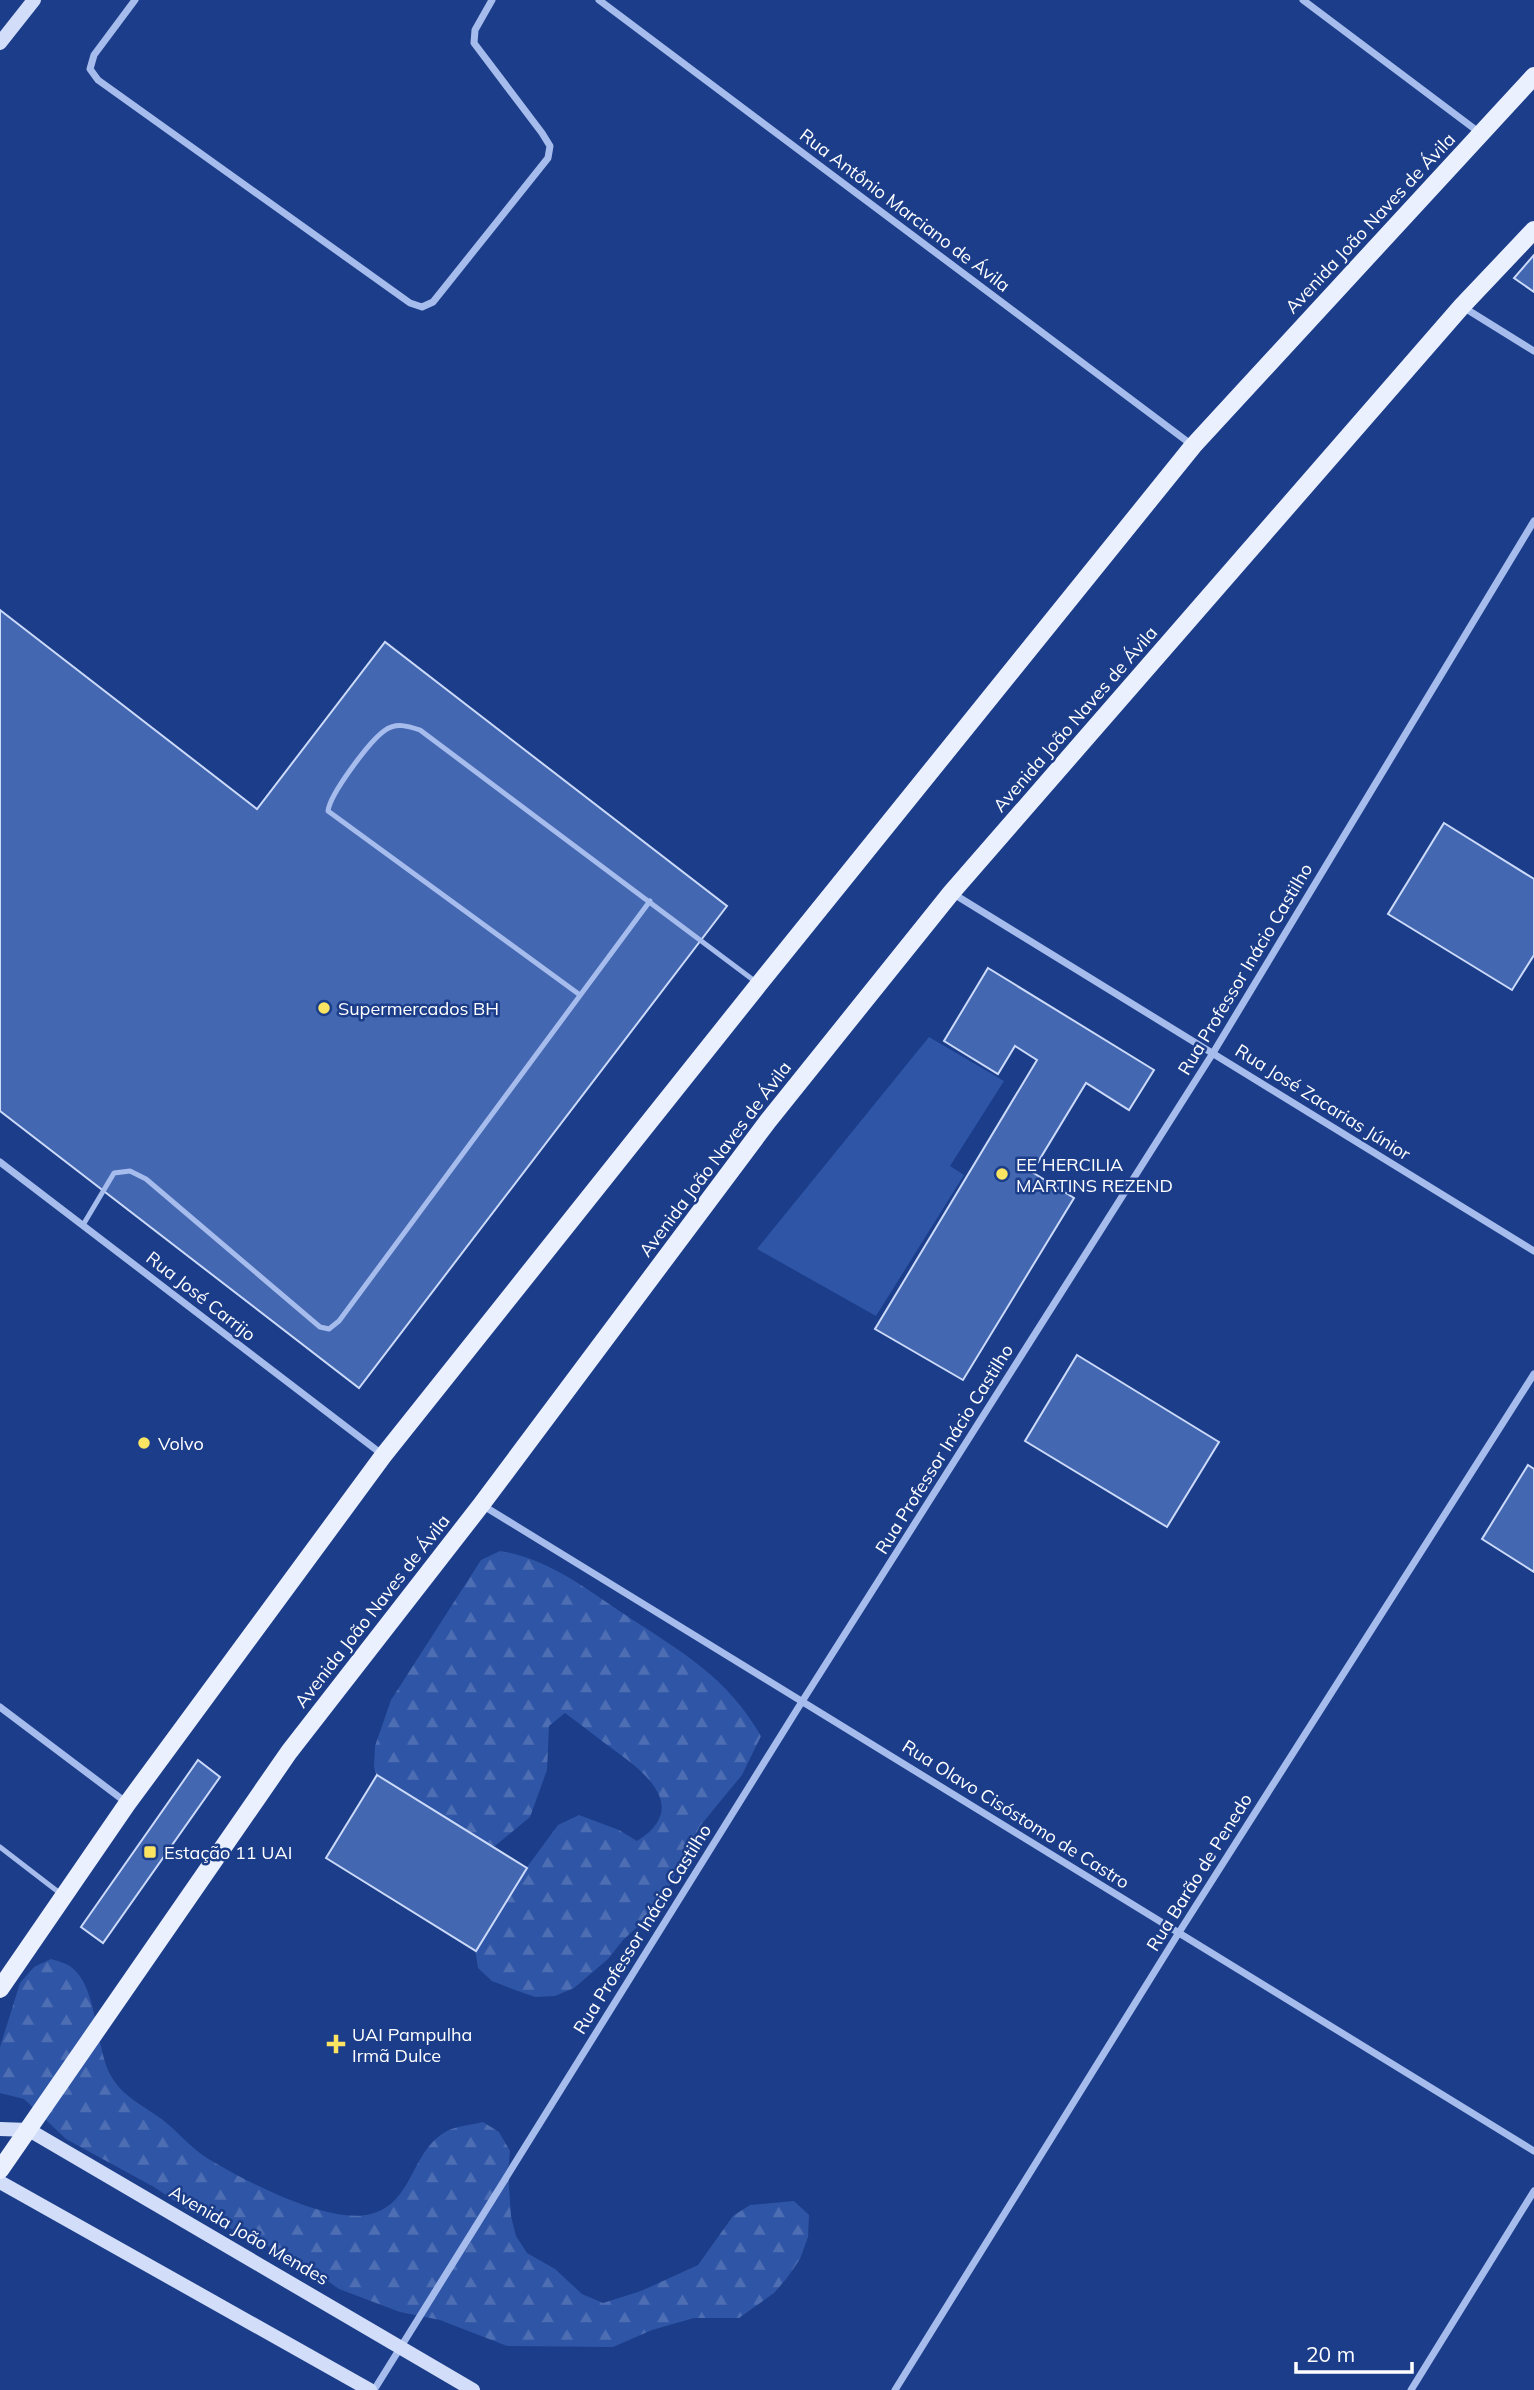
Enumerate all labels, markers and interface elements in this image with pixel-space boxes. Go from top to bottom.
street label: Rua Antônio Marciano de Ávila [795,123,1015,297]
street label: Avenida João Naves de Ávila [1280,128,1460,318]
street label: Avenida João Naves de Ávila [988,621,1162,817]
street label: Rua Professor Inácio Castilho [1173,859,1317,1079]
place label: Supermercados BH [338,997,499,1020]
marker: Supermercados BH [316,1000,332,1016]
street label: Rua José Zacarias Júnior [1231,1039,1415,1166]
street label: Avenida João Naves de Ávila [634,1057,796,1261]
place label: EE HERCILIA MARTINS REZEND [1016,1153,1173,1197]
marker: EE HERCILIA MARTINS REZEND [994,1166,1010,1182]
street label: Rua José Carrijo [142,1246,260,1346]
street label: Rua Professor Inácio Castilho [870,1340,1018,1558]
place label: Volvo [158,1432,204,1455]
marker: Volvo [136,1435,152,1451]
street label: Avenida João Naves de Ávila [289,1510,455,1712]
street label: Rua Olavo Cisóstomo de Castro [898,1734,1134,1894]
street label: Rua Barão de Penedo [1141,1789,1257,1955]
street label: Rua Professor Inácio Castilho [568,1820,716,2038]
place label: Estação 11 UAI [164,1841,292,1864]
marker: Estação 11 UAI [142,1844,158,1860]
place label: UAI Pampulha Irmã Dulce [352,2023,472,2067]
marker: UAI Pampulha Irmã Dulce [326,2034,346,2054]
street label: Avenida João Mendes [165,2180,333,2290]
scale bar [1296,2330,1412,2374]
text: 20 m [1306,2341,1355,2367]

